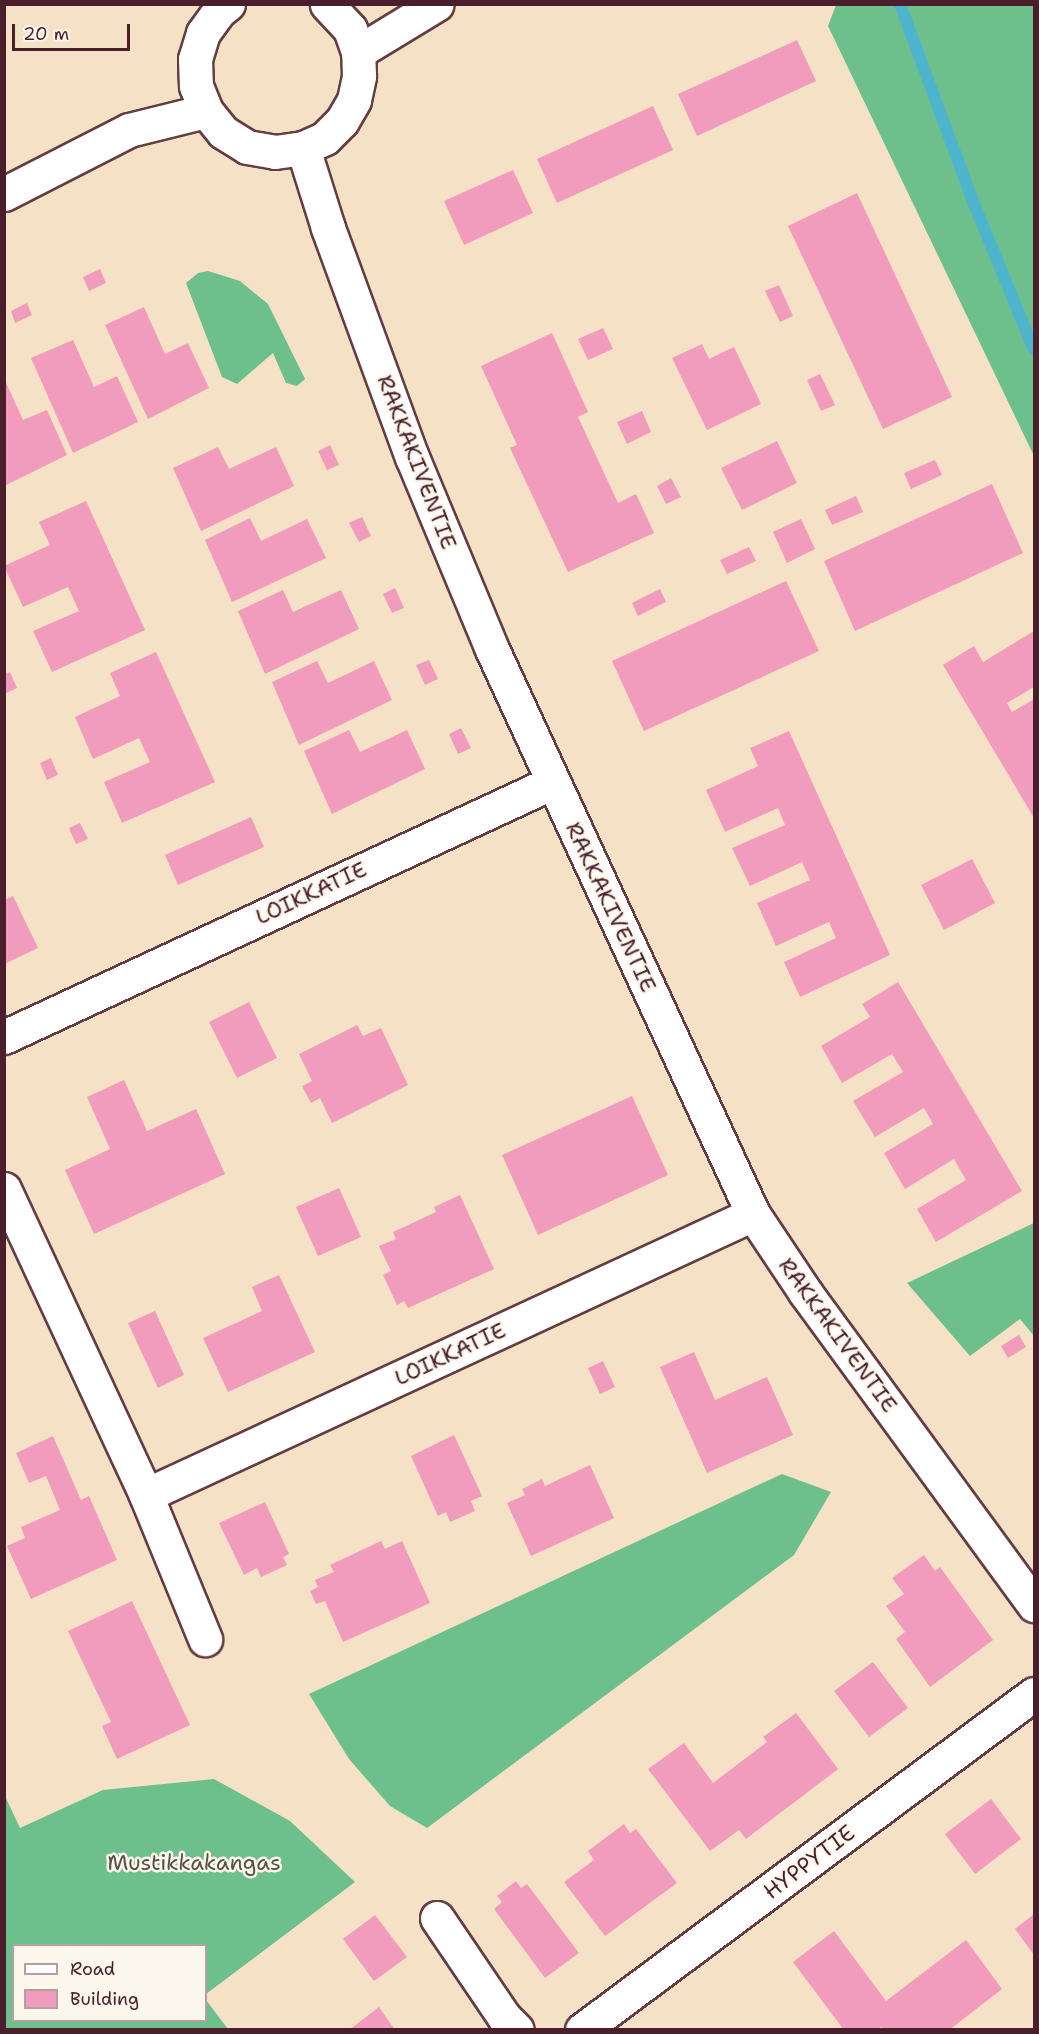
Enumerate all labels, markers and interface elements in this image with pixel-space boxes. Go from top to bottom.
scale bar [15,12,134,50]
text: 20 m [23,22,69,46]
street label: RAKKAKIVENTIE [372,371,462,553]
street label: RAKKAKIVENTIE [560,818,662,996]
street label: LOIKKATIE [251,856,371,930]
street label: RAKKAKIVENTIE [773,1253,903,1417]
street label: LOIKKATIE [390,1317,510,1391]
street label: HYPPYTIE [758,1819,860,1905]
park label: Mustikkakangas [107,1850,281,1876]
legend [12,1944,207,2022]
text: Road [70,1957,115,1981]
text: Building [70,1987,139,2011]

